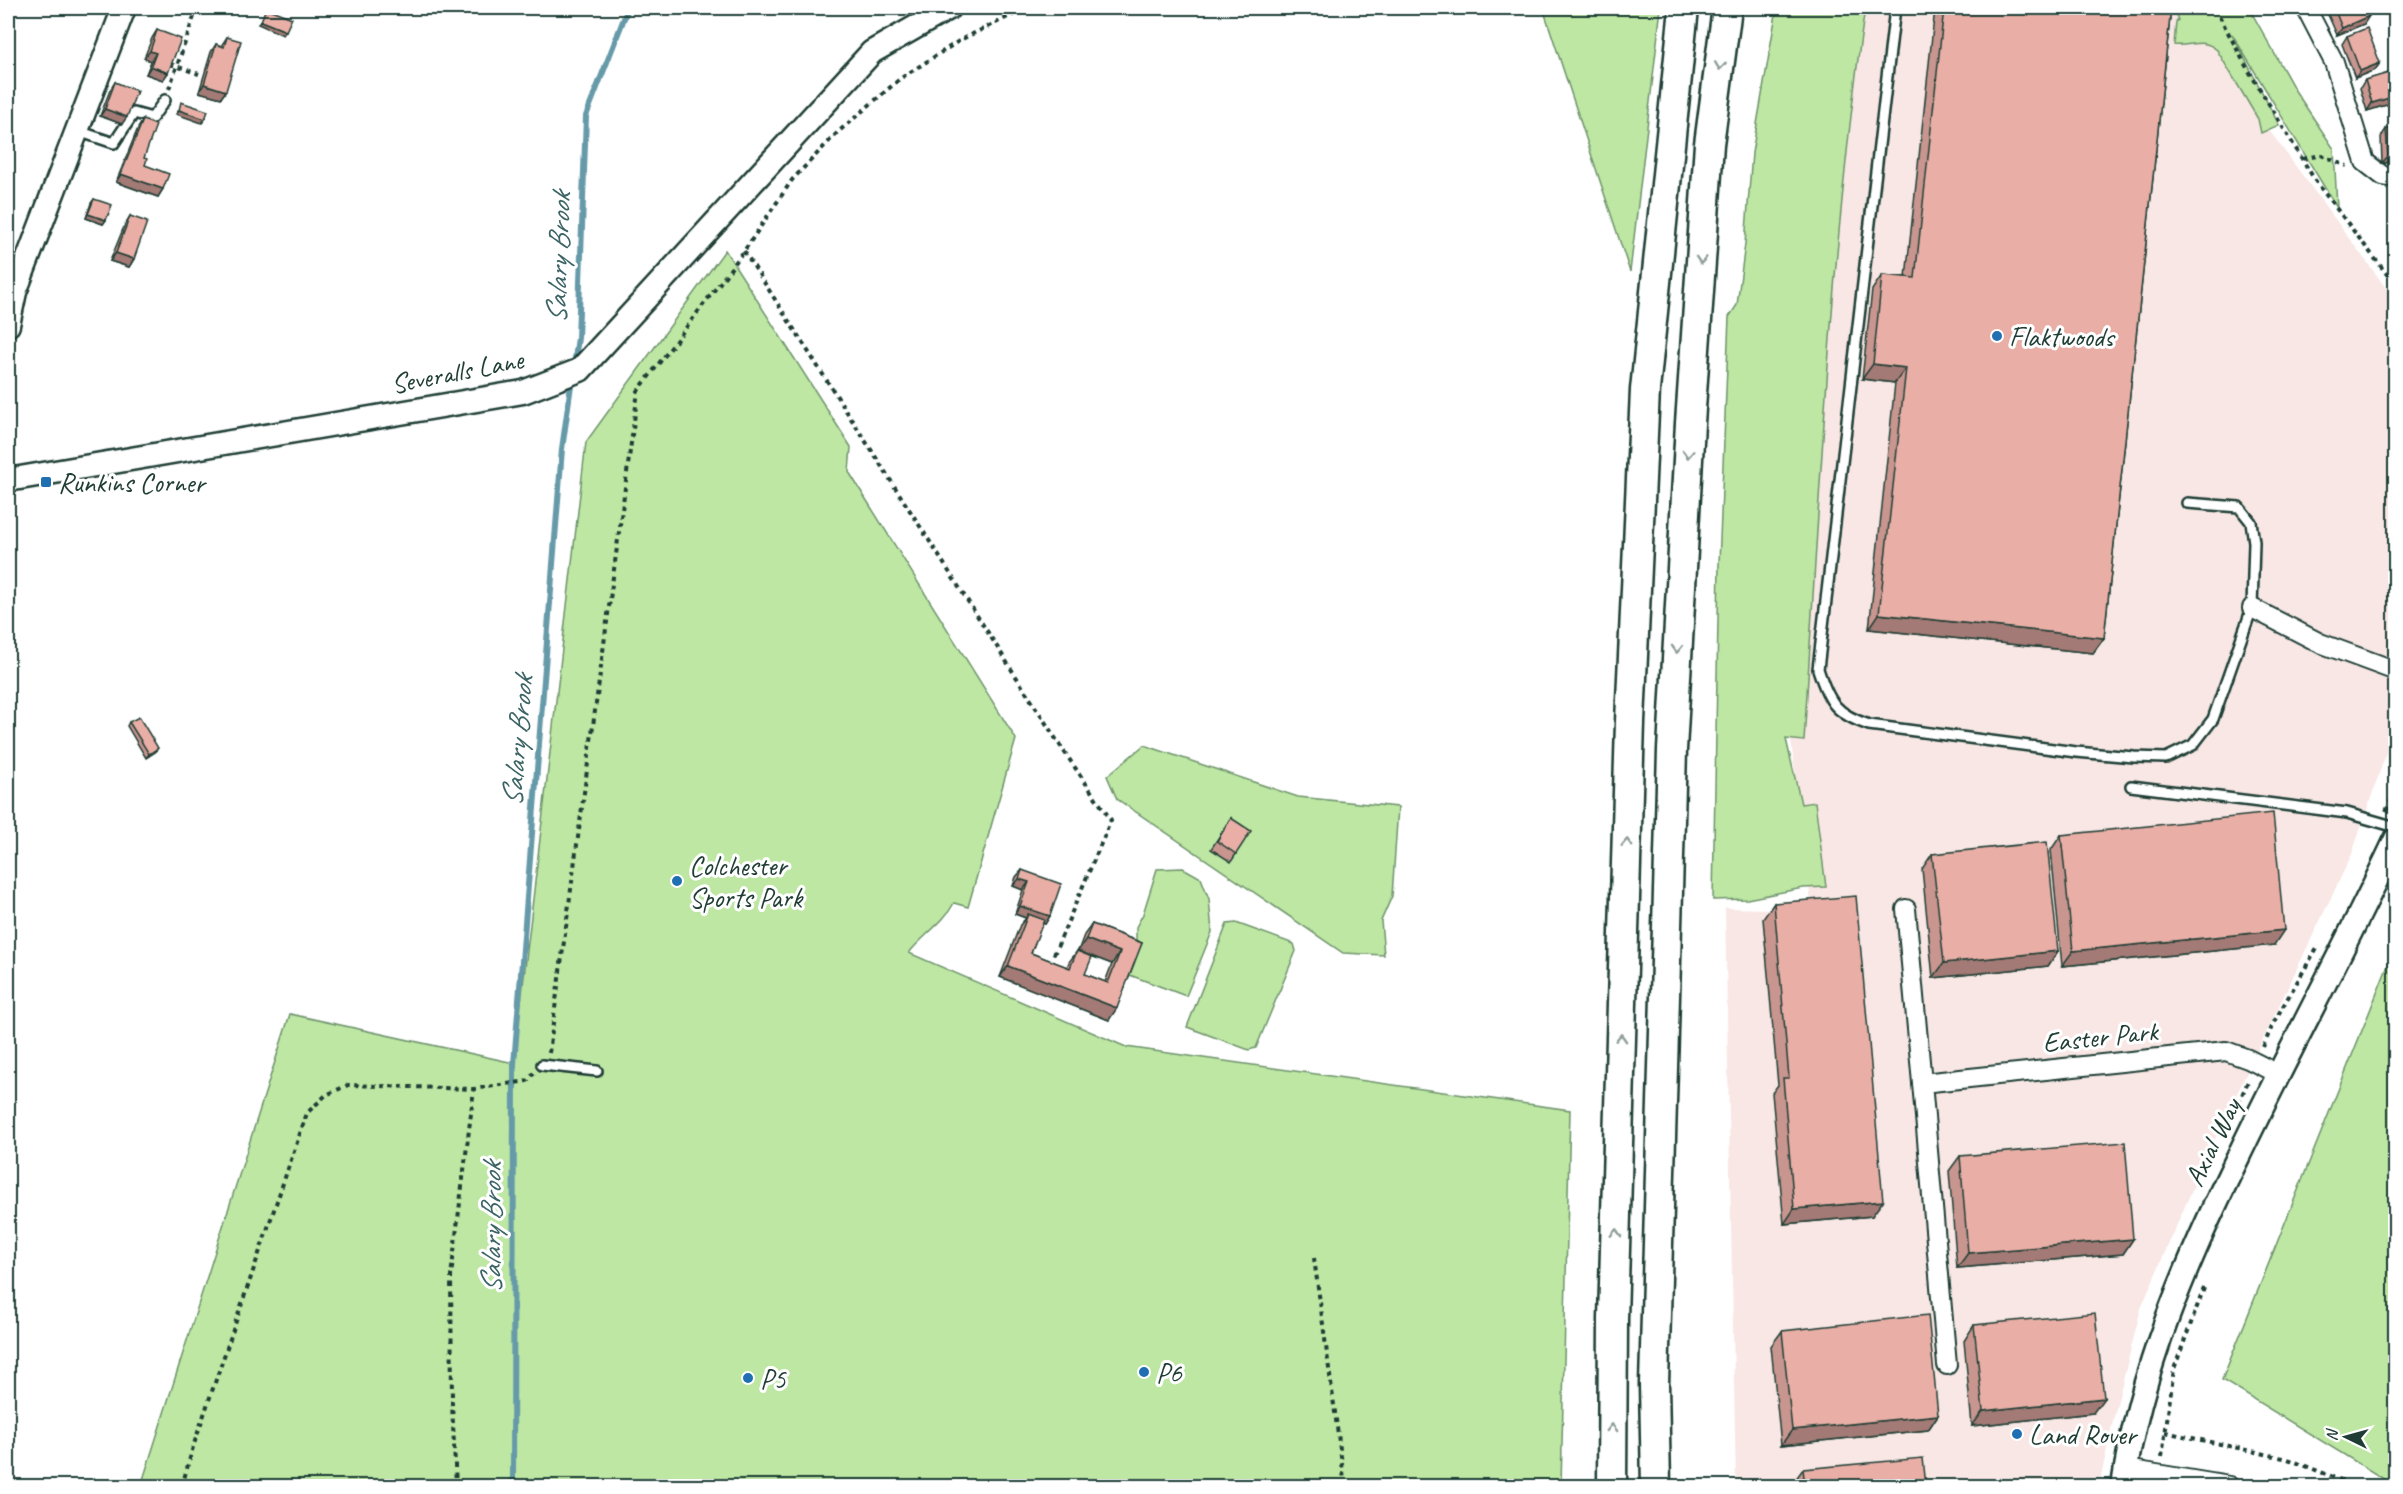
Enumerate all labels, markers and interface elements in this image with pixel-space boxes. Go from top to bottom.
one-way arrow [1714,61,1726,70]
water label: Salary Brook [537,187,579,324]
one-way arrow [1695,255,1708,264]
place label: Flaktwoods [2009,319,2116,354]
marker: Flaktwoods [1990,329,2004,343]
street label: Severalls Lane [388,341,528,401]
one-way arrow [1682,450,1695,459]
place label: Runkins Corner [58,465,207,500]
marker: Runkins Corner [39,475,53,489]
one-way arrow [1671,644,1684,653]
water label: Salary Brook [492,669,542,808]
one-way arrow [1621,839,1634,848]
place label: Colchester Sports Park [689,848,804,915]
marker: Colchester Sports Park [670,874,684,888]
street label: Easter Park [2041,1013,2161,1060]
one-way arrow [1615,1034,1628,1043]
street label: Axial Way [2176,1090,2250,1192]
water label: Salary Brook [472,1157,510,1294]
one-way arrow [1609,1229,1622,1238]
place label: P6 [1156,1355,1183,1390]
place label: P5 [760,1361,787,1396]
marker: P6 [1137,1365,1151,1379]
marker: P5 [741,1371,755,1385]
north arrow [2316,1407,2376,1467]
place label: Land Rover [2029,1417,2139,1452]
one-way arrow [1606,1424,1618,1433]
marker: Land Rover [2010,1427,2024,1441]
text: N [2322,1427,2343,1442]

